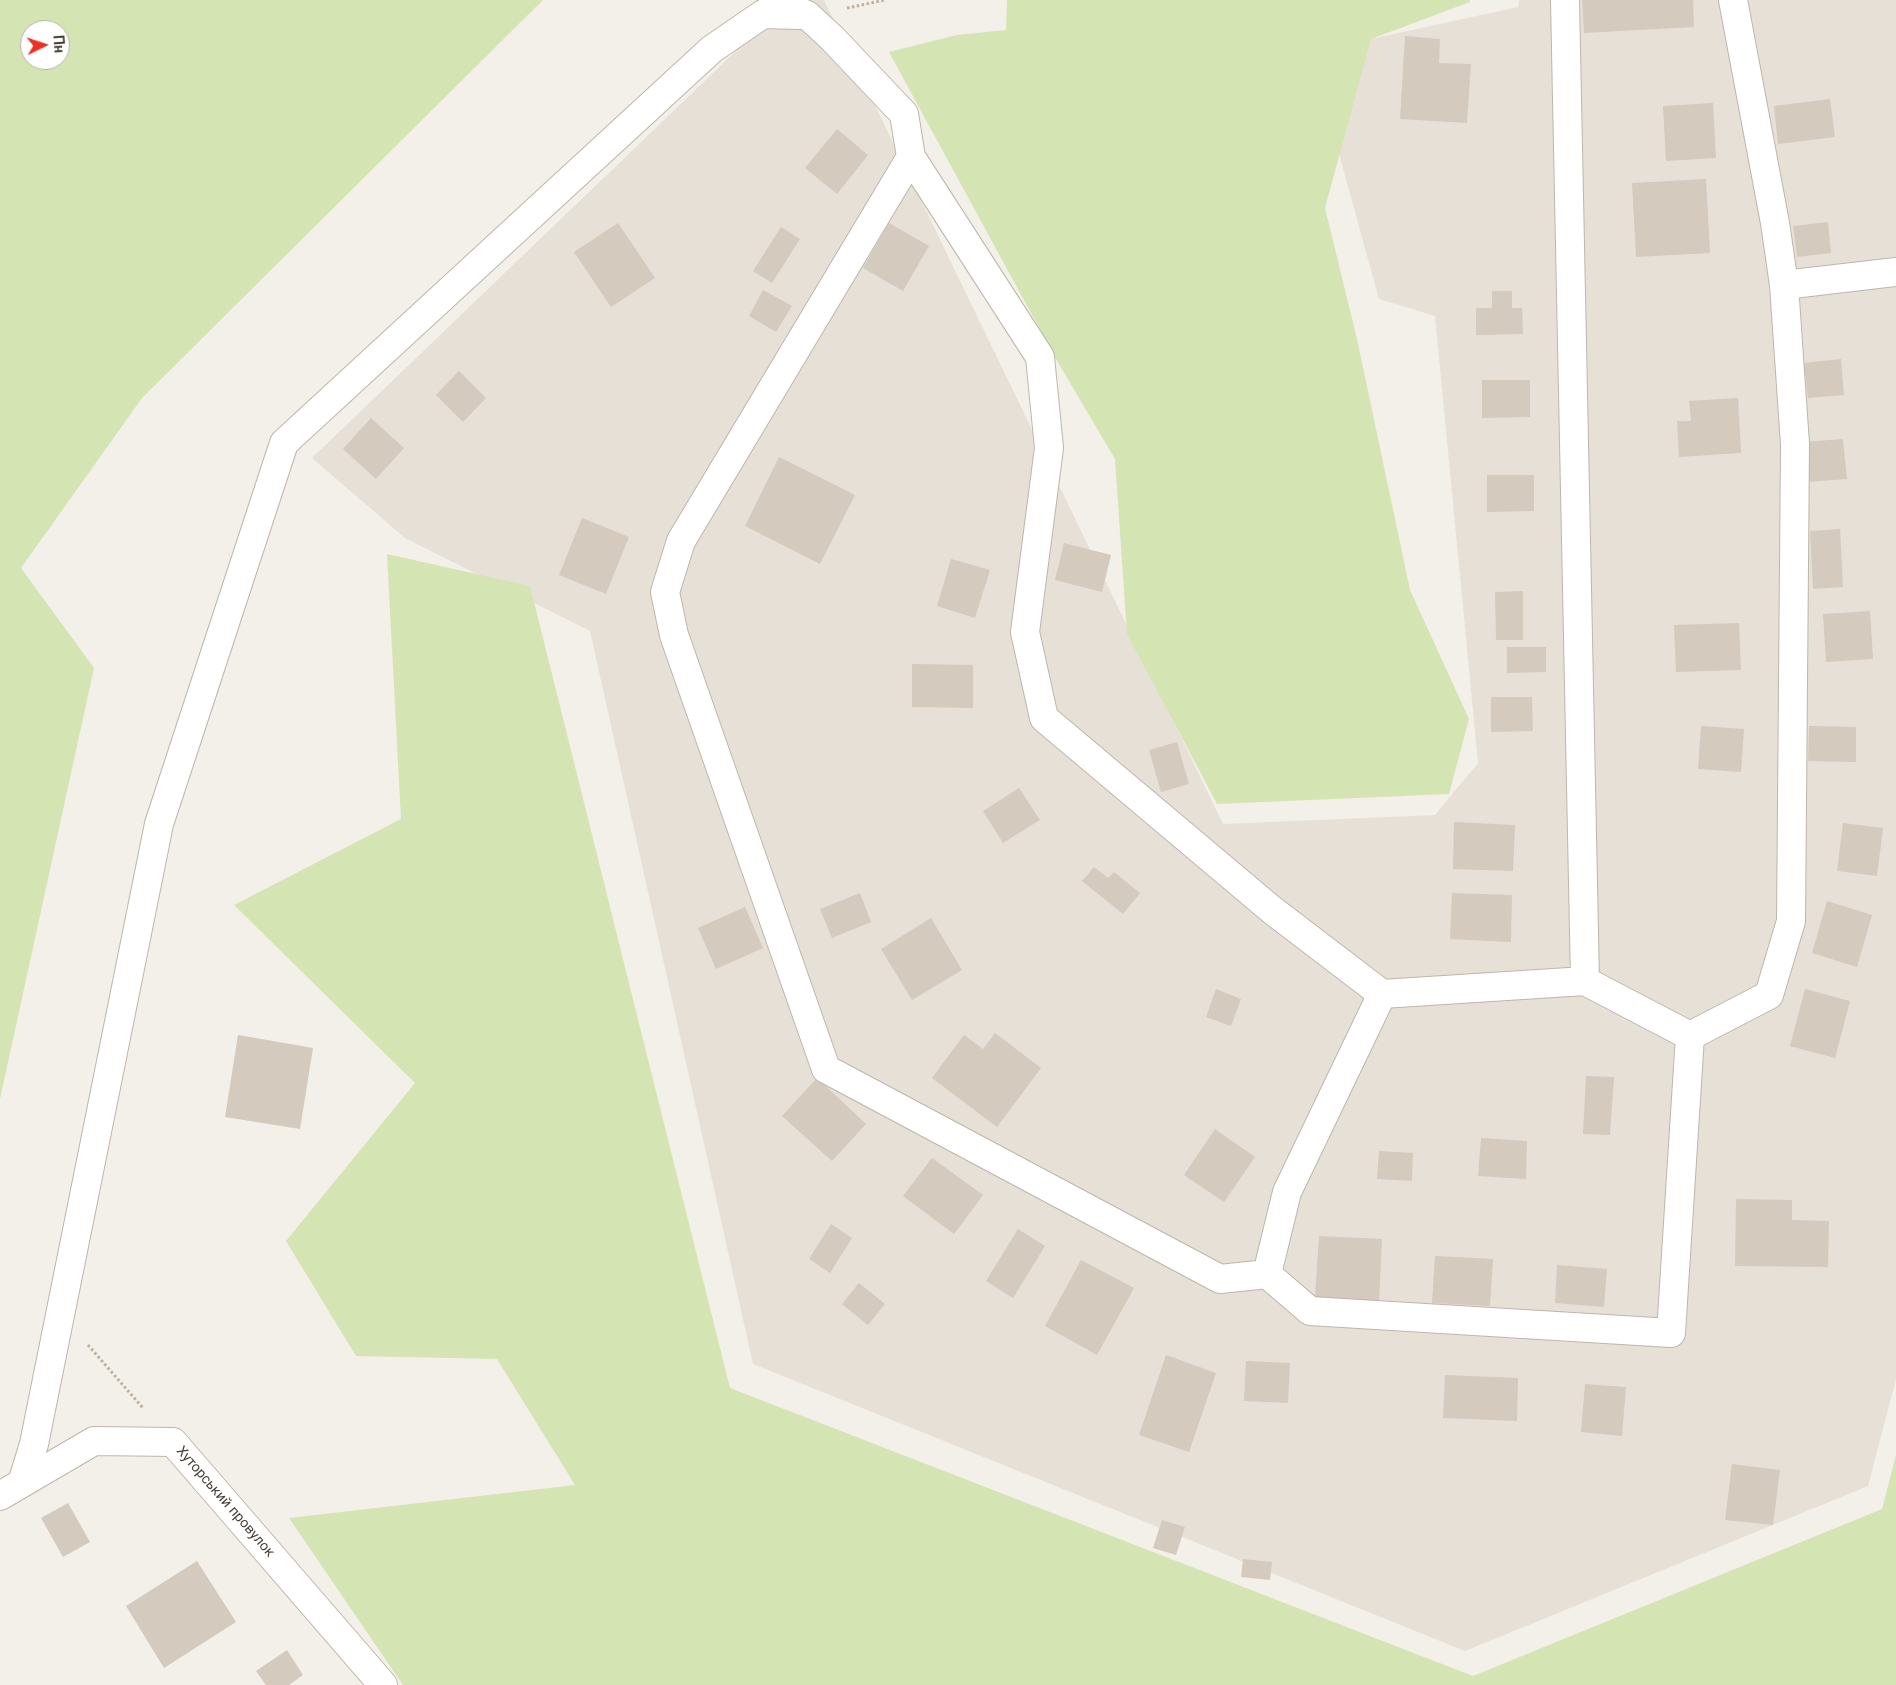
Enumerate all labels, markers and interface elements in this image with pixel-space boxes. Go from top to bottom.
north arrow [20,20,70,70]
text: Пн [50,35,68,53]
street label: Хуторський провулок [172,1443,278,1561]

